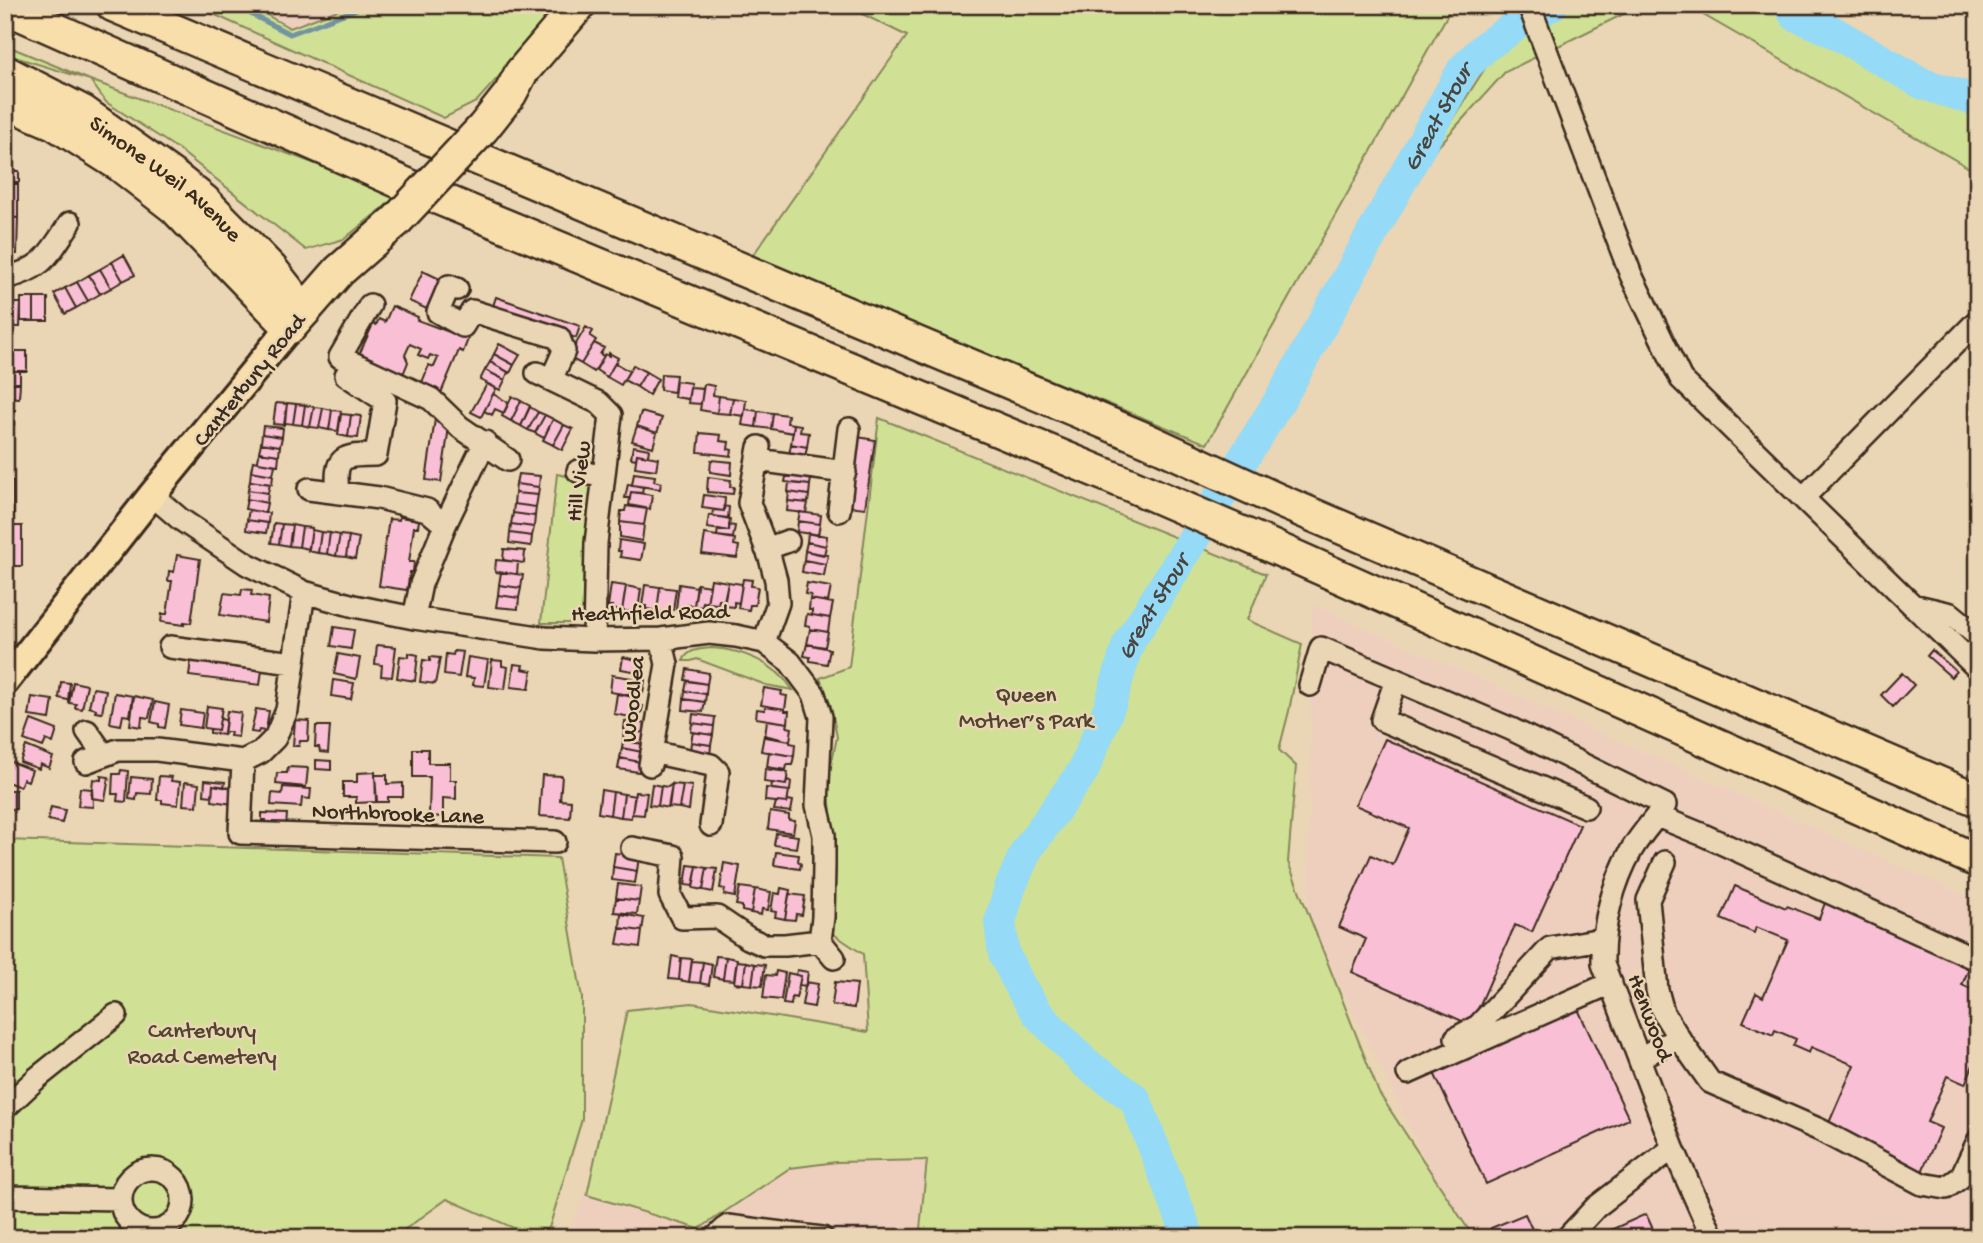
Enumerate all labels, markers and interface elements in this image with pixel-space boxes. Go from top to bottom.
water label: Great Stour [1398,55,1482,177]
street label: Simone Weil Avenue [83,111,247,250]
street label: Canterbury Road [189,308,314,453]
street label: Hill View [562,439,599,523]
water label: Great Stour [1113,547,1200,663]
street label: Heathfield Road [571,600,731,629]
street label: Woodlea [617,654,653,744]
park label: Queen Mother’s Park [959,683,1096,736]
street label: Northbrooke Lane [311,799,486,832]
street label: Henwood [1620,971,1678,1067]
park label: Canterbury Road Cemetery [128,1019,276,1072]

